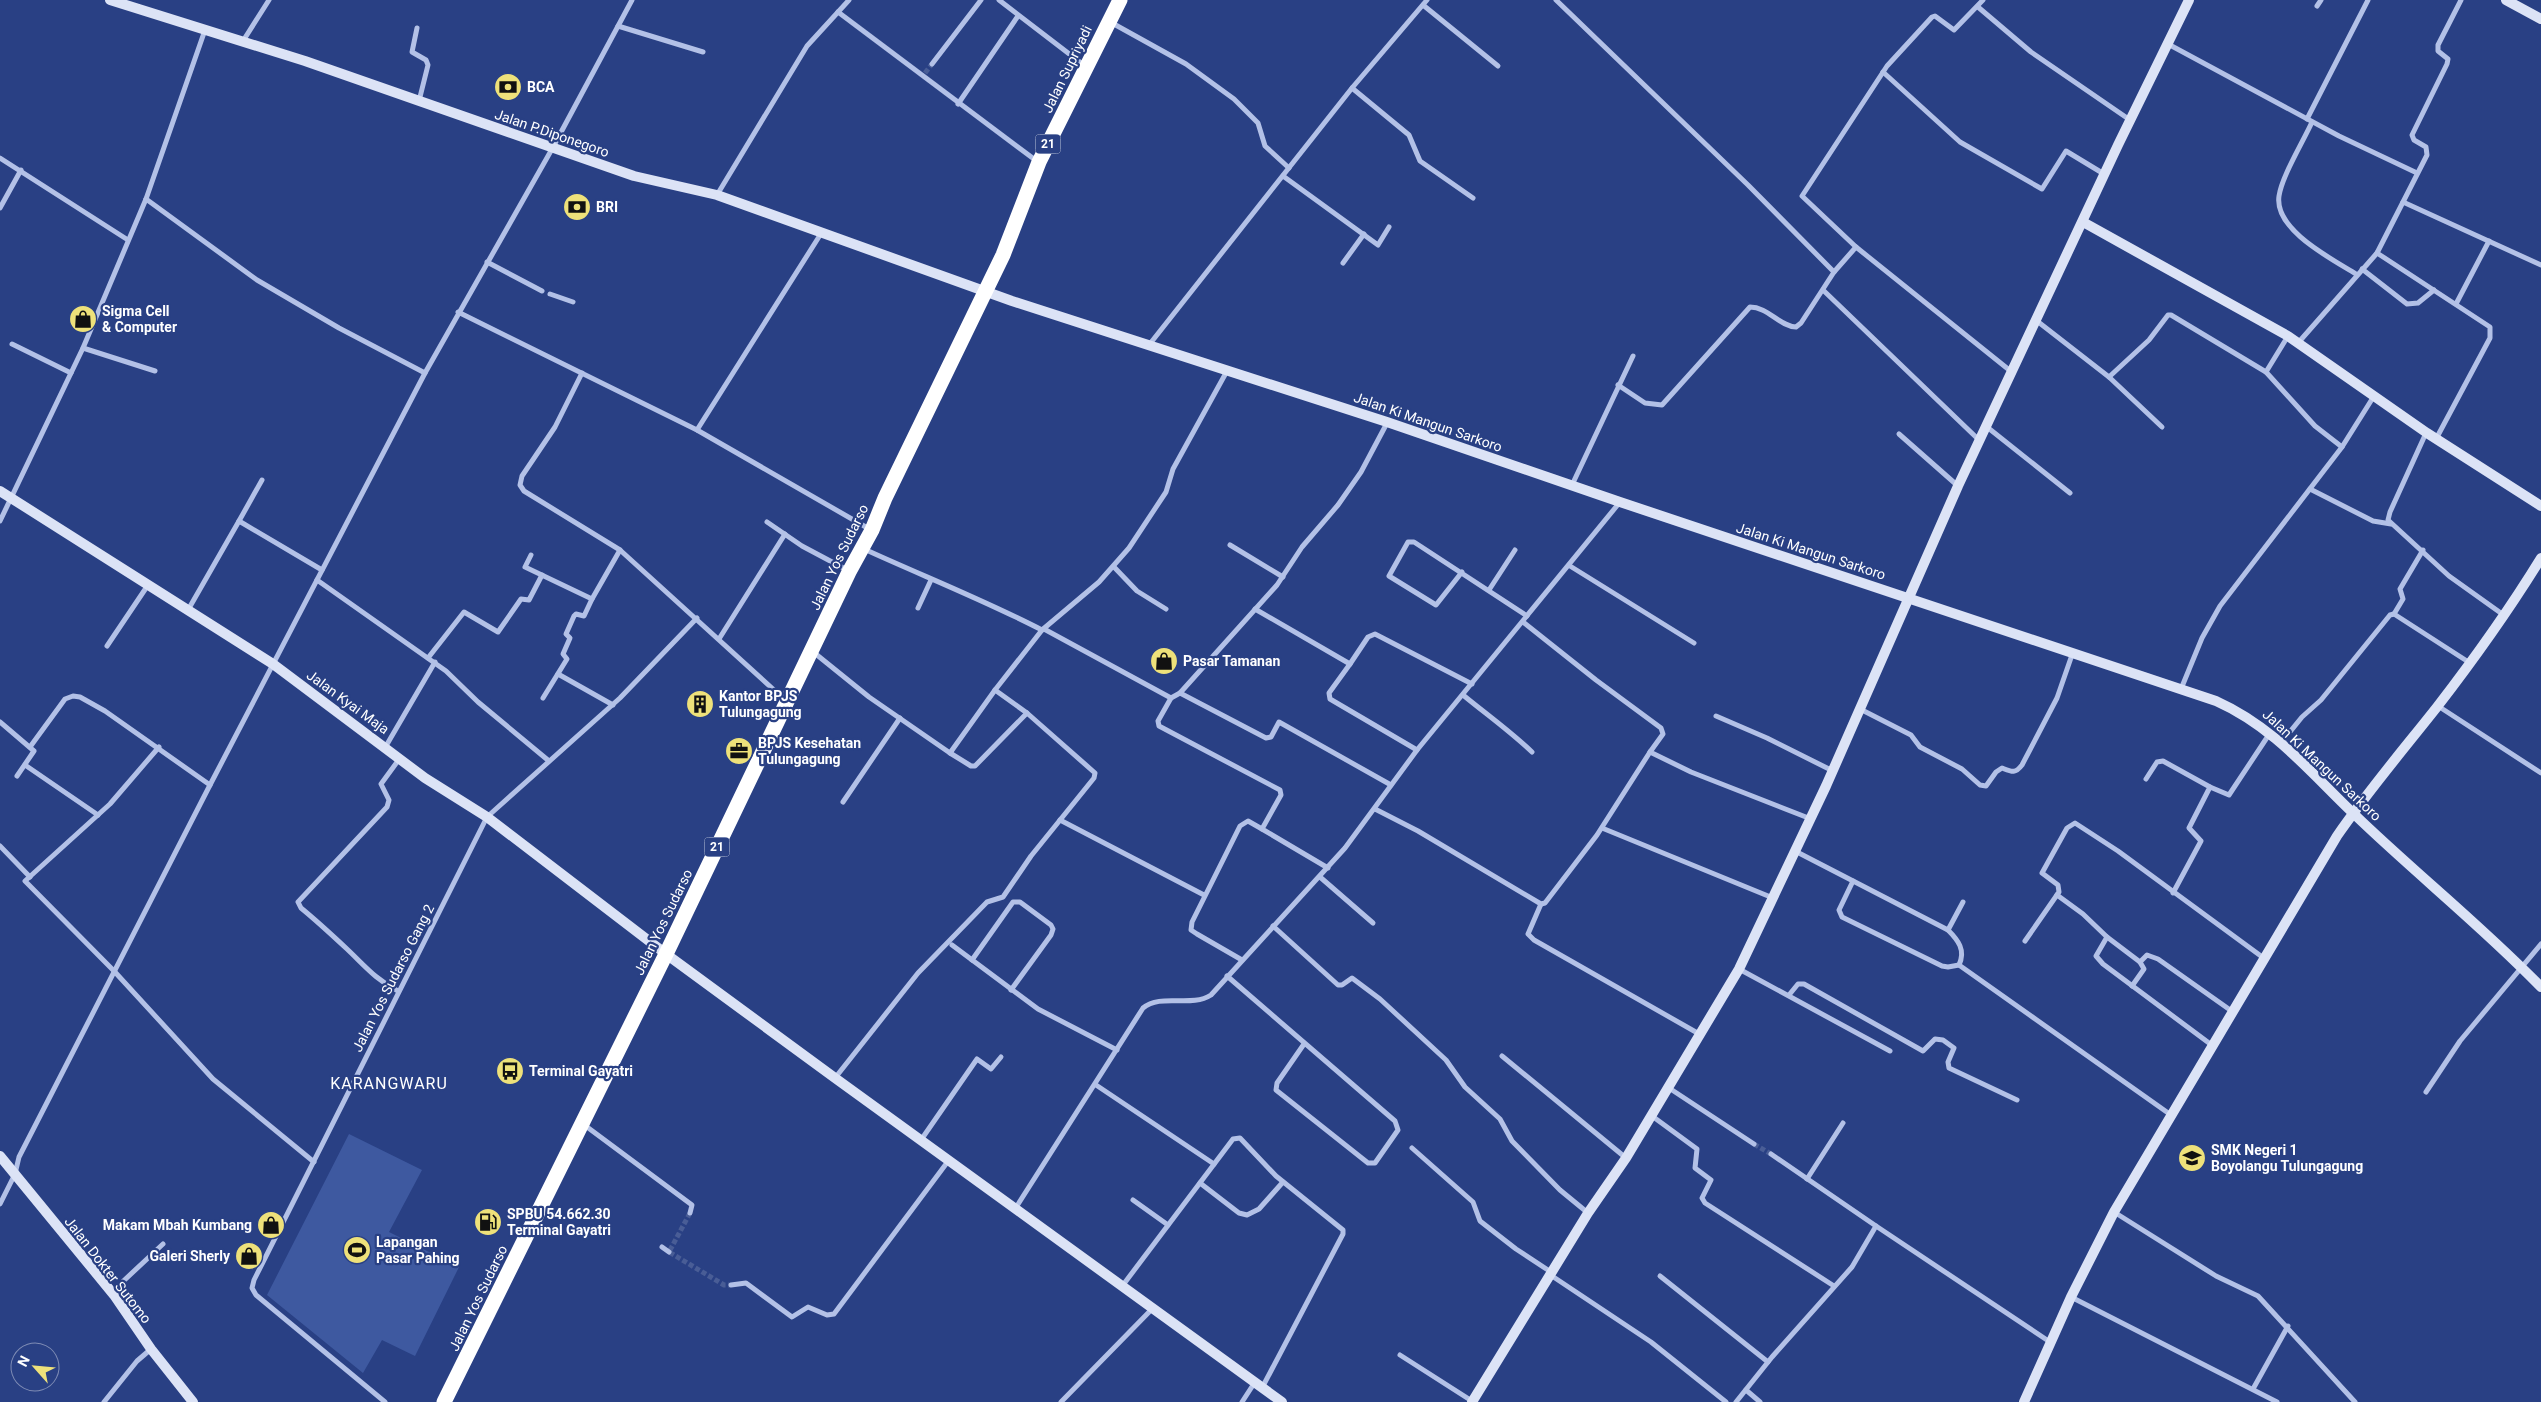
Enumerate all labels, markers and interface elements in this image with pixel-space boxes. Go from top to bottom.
street label: Jalan Supriyadi [1039,23,1095,115]
bank icon: BCA [493,72,523,102]
place label: BCA [527,79,555,95]
street label: Jalan P.Diponegoro [493,106,611,160]
road number: 21 [1036,134,1060,154]
bank icon: BRI [562,192,592,222]
place label: BRI [596,199,618,215]
place label: Sigma Cell & Computer [102,303,177,335]
shop icon: Sigma Cell & Computer [68,304,98,334]
street label: Jalan Ki Mangun Sarkoro [1352,389,1504,455]
street label: Jalan Yos Sudarso [806,501,872,613]
street label: Jalan Ki Mangun Sarkoro [1734,519,1888,583]
shop icon: Pasar Tamanan [1149,646,1179,676]
place label: Pasar Tamanan [1183,653,1280,669]
street label: Jalan Kyai Maja [304,667,392,737]
place label: Kantor BPJS Tulungagung [719,688,802,720]
building icon: Kantor BPJS Tulungagung [685,689,715,719]
street label: Jalan Ki Mangun Sarkoro [2260,706,2384,824]
place label: BPJS Kesehatan Tulungagung [758,735,861,767]
office icon: BPJS Kesehatan Tulungagung [724,736,754,766]
road number: 21 [704,838,730,856]
street label: Jalan Yos Sudarso [630,866,696,978]
street label: Jalan Yos Sudarso Gang 2 [349,902,437,1054]
bus stop icon: Terminal Gayatri [495,1056,525,1086]
place label: Terminal Gayatri [529,1063,633,1079]
district label: KARANGWARU [330,1074,448,1093]
place label: SMK Negeri 1 Boyolangu Tulungagung [2211,1142,2363,1174]
school or university icon: SMK Negeri 1 Boyolangu Tulungagung [2177,1143,2207,1173]
place label: SPBU 54.662.30 Terminal Gayatri [507,1206,611,1238]
fuel station icon: SPBU 54.662.30 Terminal Gayatri [473,1207,503,1237]
shop icon: Makam Mbah Kumbang [256,1210,286,1240]
street label: Jalan Dokter Sutomo [61,1214,155,1326]
place label: Makam Mbah Kumbang [103,1217,252,1233]
place label: Lapangan Pasar Pahing [376,1234,460,1266]
sports icon: Lapangan Pasar Pahing [342,1235,372,1265]
shop icon: Galeri Sherly [234,1241,264,1271]
street label: Jalan Yos Sudarso [445,1242,511,1354]
place label: Galeri Sherly [149,1248,231,1264]
north arrow [10,1342,60,1392]
text: N [14,1353,33,1369]

